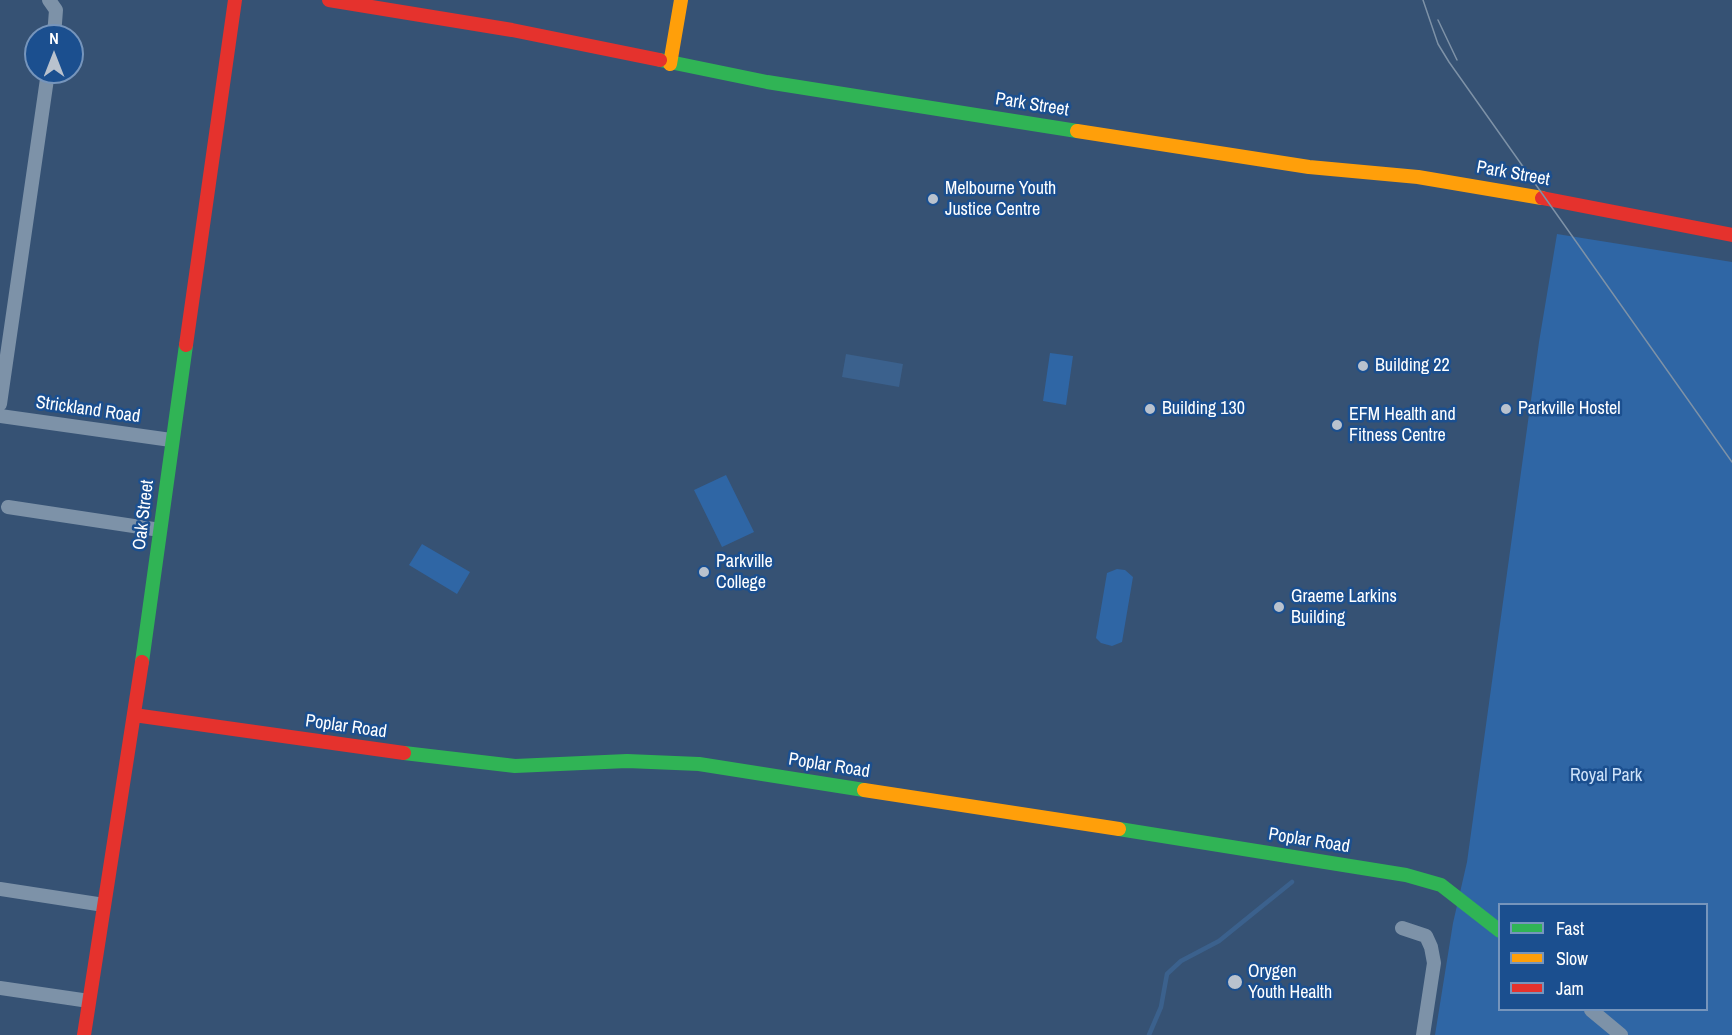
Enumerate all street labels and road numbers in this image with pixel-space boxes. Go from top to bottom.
street label: Park Street [994,89,1070,121]
street label: Park Street [1475,157,1551,191]
street label: Strickland Road [35,392,141,428]
street label: Oak Street [129,479,159,551]
street label: Poplar Road [304,711,388,743]
street label: Poplar Road [787,749,871,783]
street label: Poplar Road [1267,824,1351,858]

